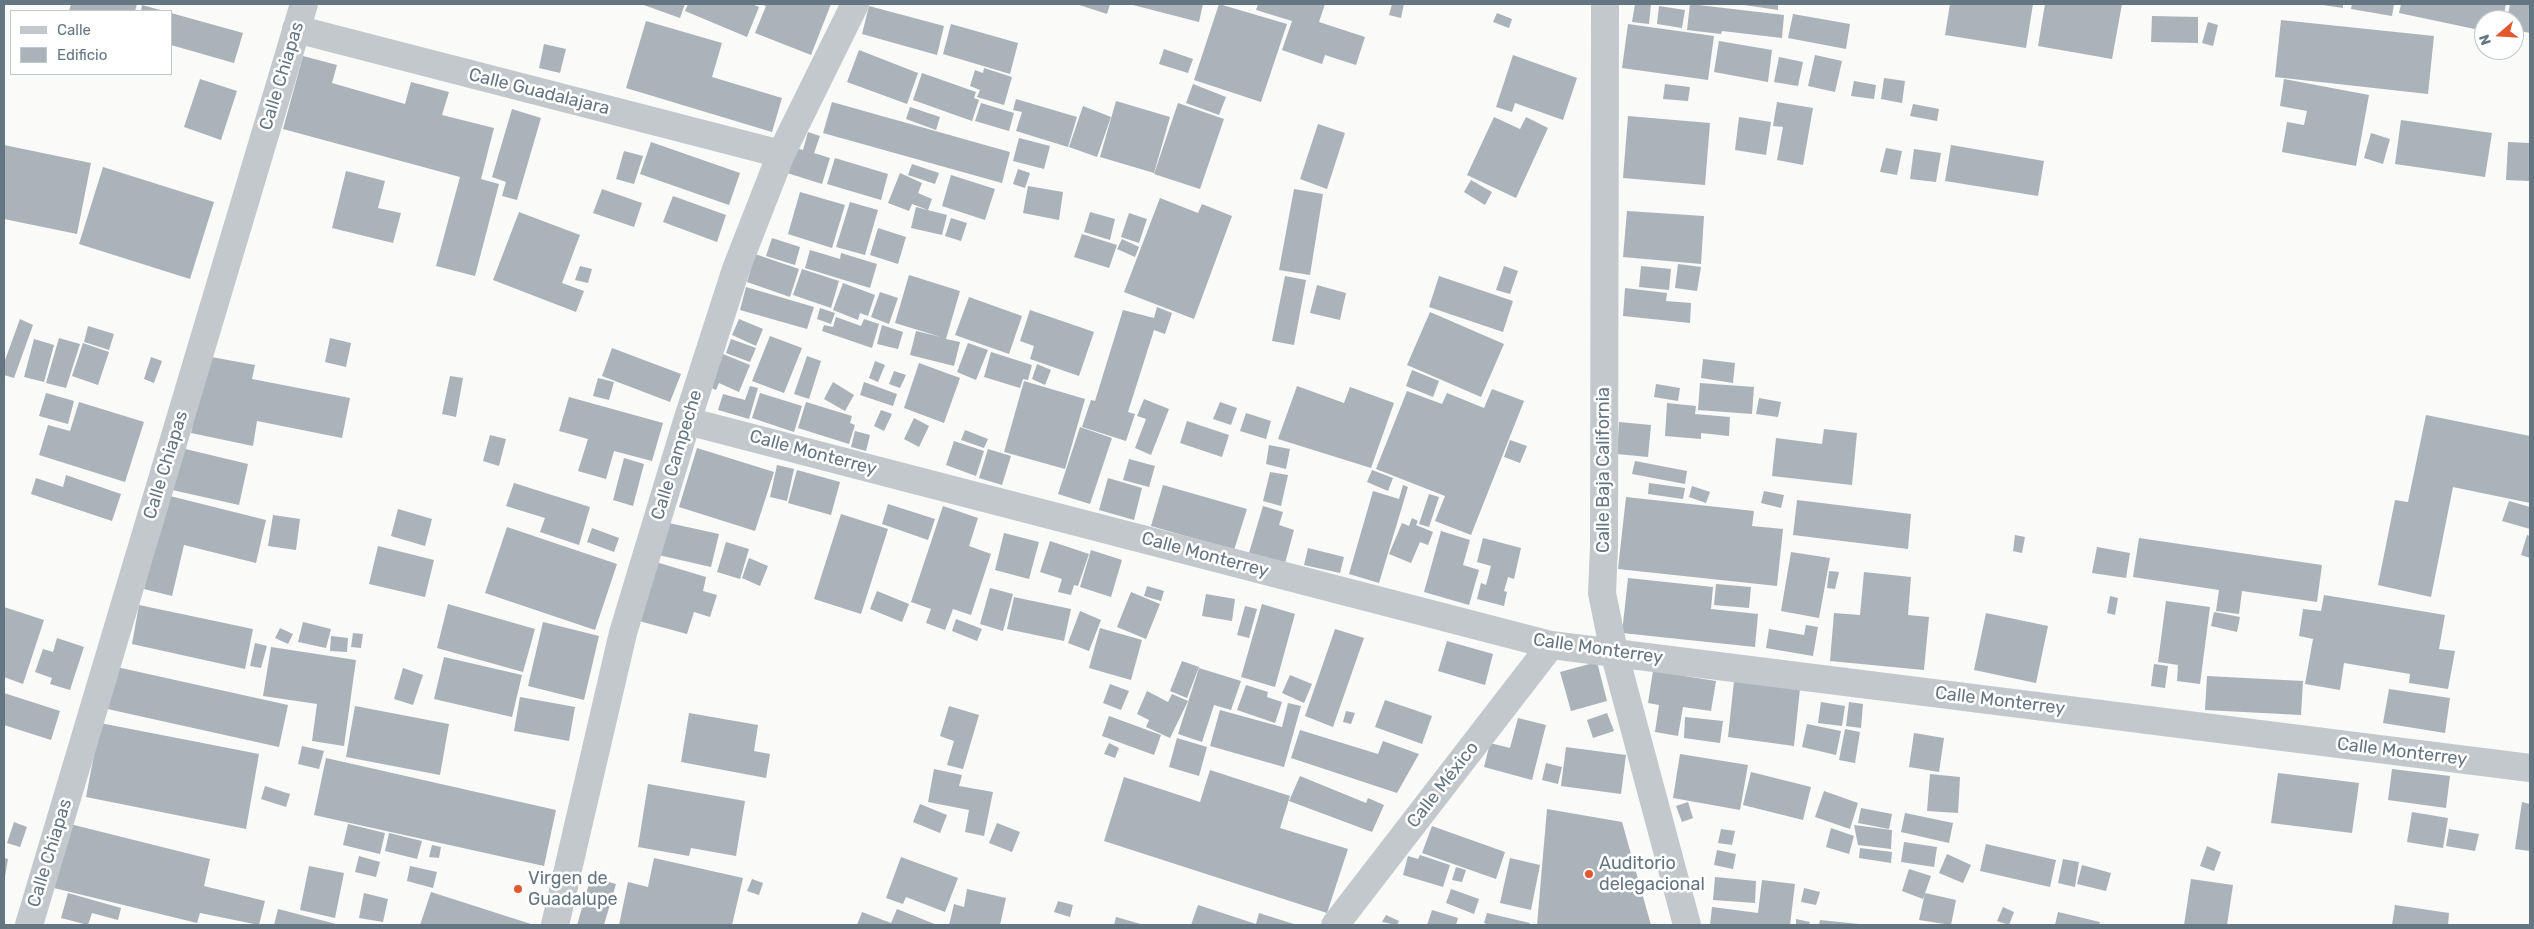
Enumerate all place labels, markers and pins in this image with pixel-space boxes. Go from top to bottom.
place label: Auditorio delegacional [1599,853,1705,896]
place label: Virgen de Guadalupe [528,868,618,911]
marker: Auditorio delegacional [1583,868,1595,880]
marker: Virgen de Guadalupe [512,883,524,895]

